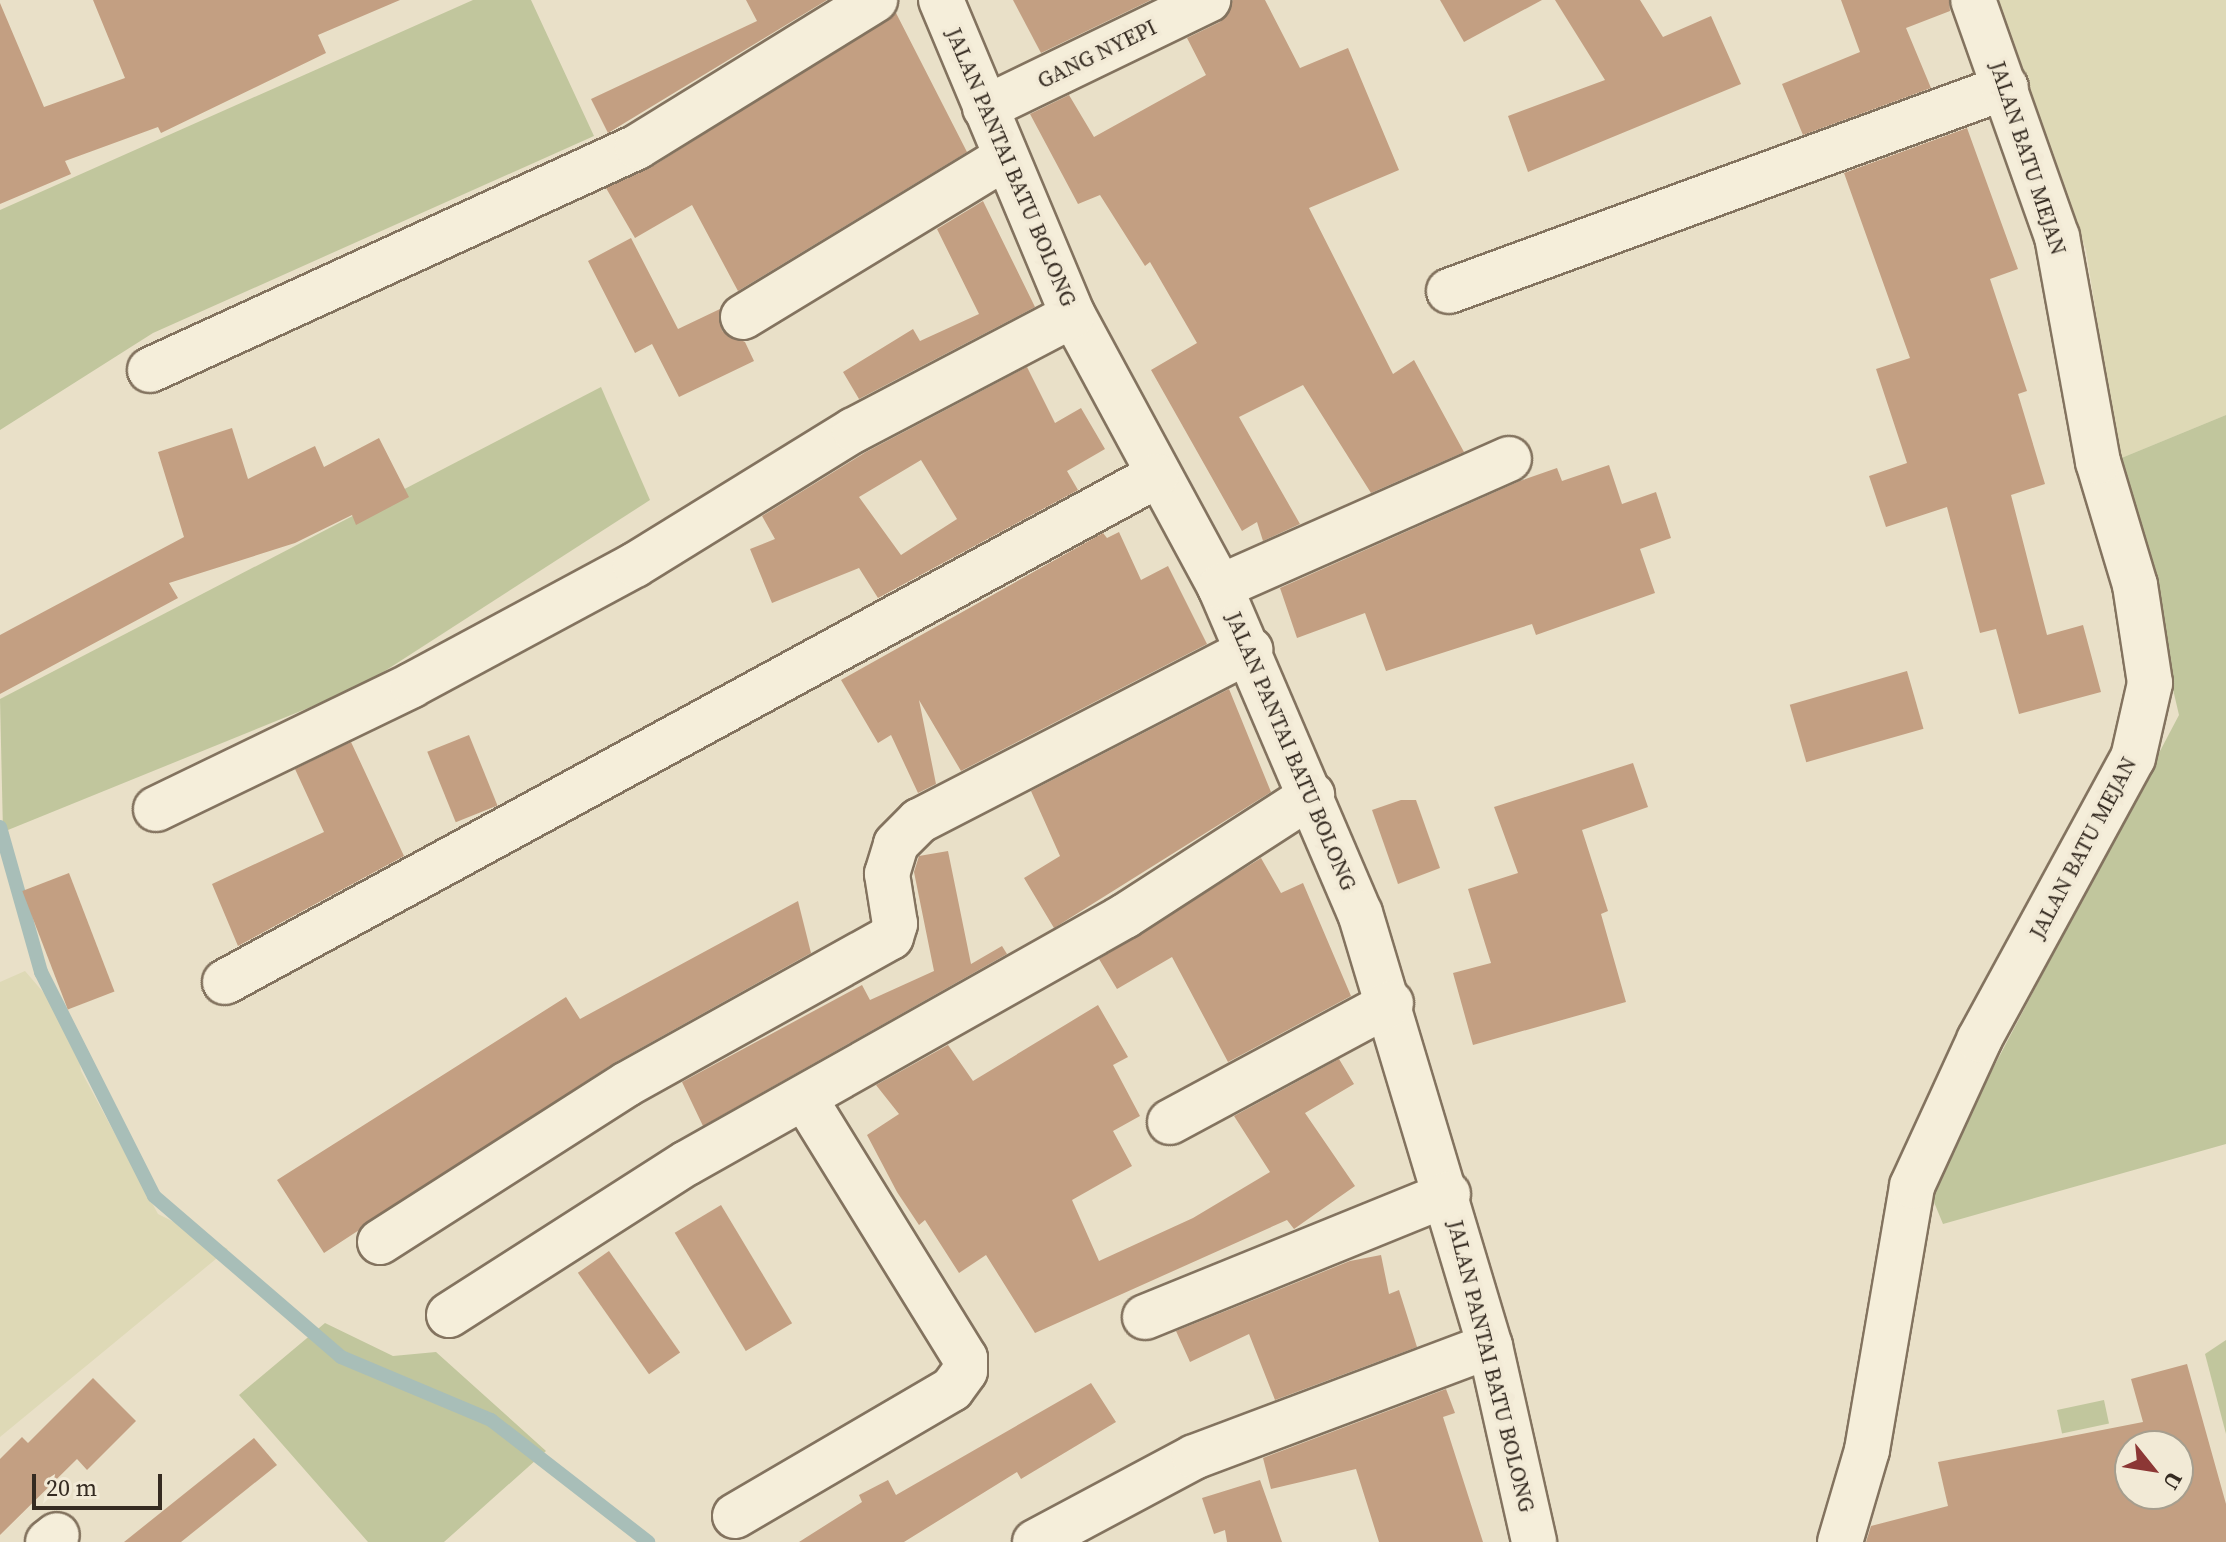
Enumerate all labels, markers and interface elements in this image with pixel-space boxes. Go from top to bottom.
street label: GANG NYEPI [1033,14,1161,94]
street label: JALAN PANTAI BATU BOLONG [940,24,1082,310]
street label: JALAN BATU MEJAN [1984,58,2072,258]
street label: JALAN PANTAI BATU BOLONG [1220,608,1362,894]
street label: JALAN BATU MEJAN [2024,753,2142,943]
street label: JALAN PANTAI BATU BOLONG [1442,1217,1540,1515]
north arrow [2114,1430,2194,1510]
scale bar [36,1458,166,1508]
text: U [2156,1467,2190,1495]
text: 20 m [46,1471,97,1504]

